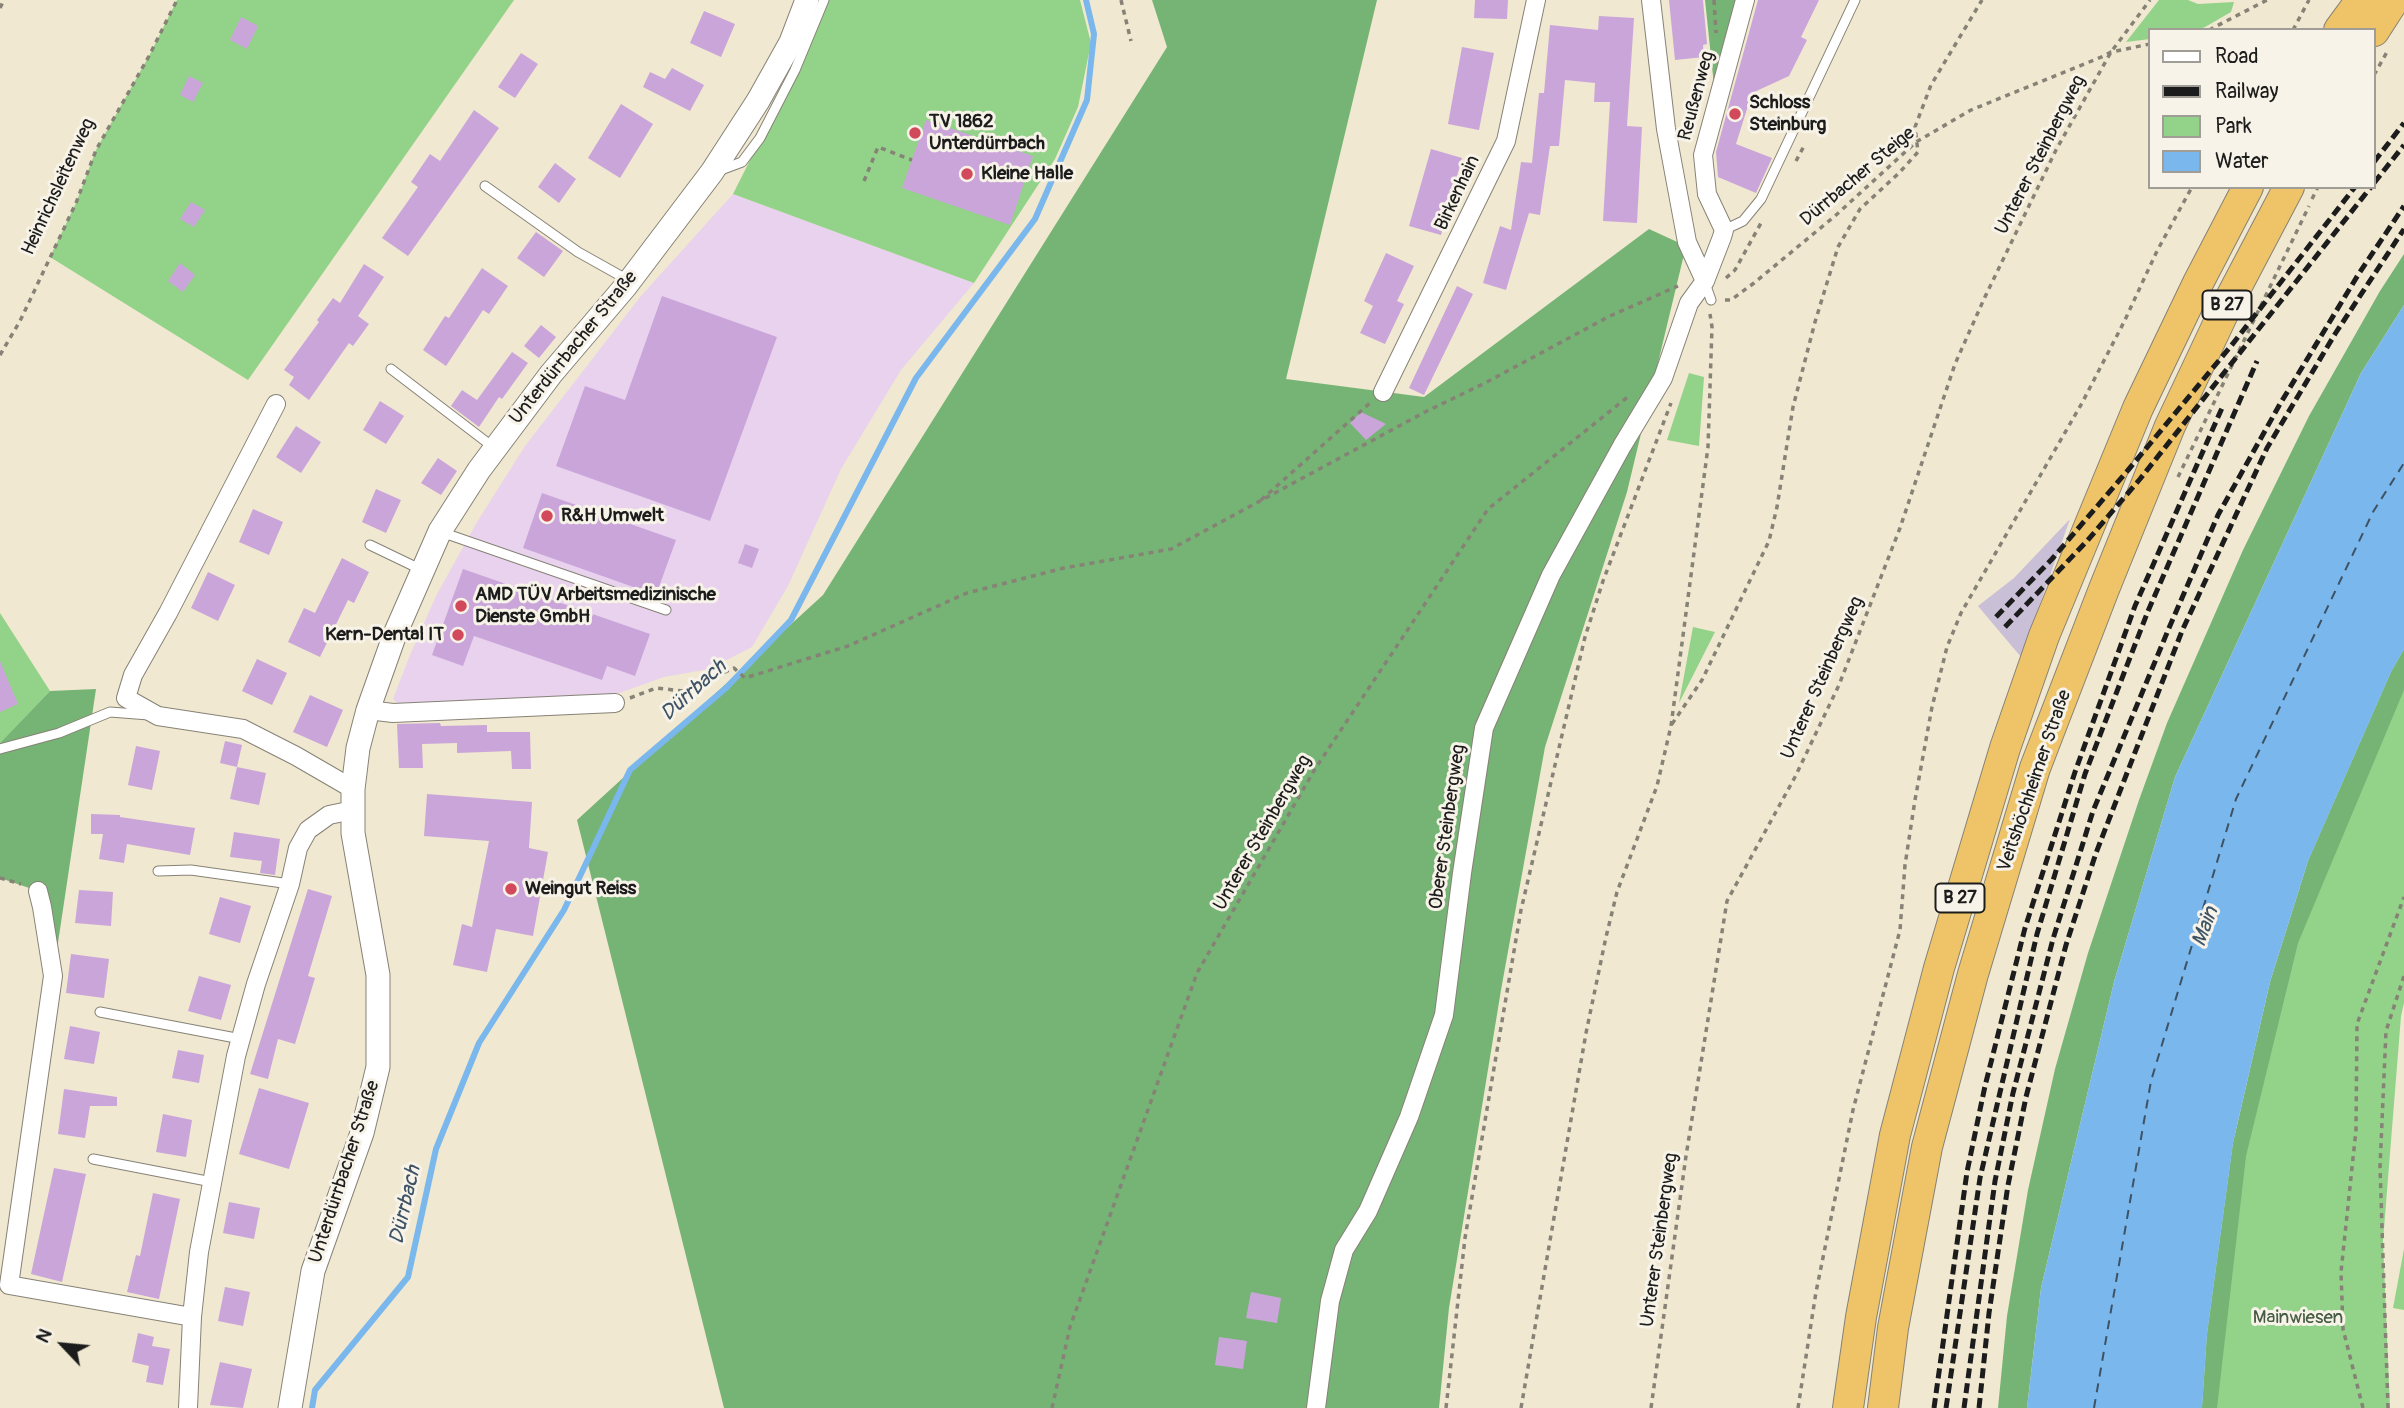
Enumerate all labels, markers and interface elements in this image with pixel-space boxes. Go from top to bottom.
legend [2148,28,2376,189]
text: Road [2215,43,2259,70]
street label: Reußenweg [1674,49,1720,143]
street label: Unterer Steinbergweg [1991,72,2091,238]
text: Railway [2215,78,2279,105]
place label: Schloss Steinburg [1749,92,1826,136]
marker: Schloss Steinburg [1727,106,1743,122]
place label: TV 1862 Unterdürrbach [929,111,1045,155]
text: Park [2215,113,2252,140]
street label: Heinrichsleitenweg [17,115,101,259]
street label: Dürrbacher Steige [1796,122,1920,232]
marker: TV 1862 Unterdürrbach [907,125,923,141]
text: Water [2215,148,2268,175]
street label: Birkenhain [1431,152,1485,234]
place label: Kleine Halle [981,163,1073,185]
marker: Kleine Halle [959,166,975,182]
street label: Unterdürrbacher Straße [505,267,643,429]
road number: B 27 [2202,290,2252,320]
place label: R&H Umwelt [561,505,664,527]
marker: R&H Umwelt [539,508,555,524]
place label: AMD TÜV Arbeitsmedizinische Dienste GmbH [475,584,716,628]
street label: Unterer Steinbergweg [1777,593,1869,763]
marker: AMD TÜV Arbeitsmedizinische Dienste GmbH [453,598,469,614]
place label: Kern-Dental IT [325,624,444,646]
marker: Kern-Dental IT [450,627,466,643]
water label: Dürrbach [656,655,732,727]
street label: Veitshöchheimer Straße [1993,687,2077,875]
street label: Oberer Steinbergweg [1425,743,1471,911]
street label: Unterer Steinbergweg [1209,751,1317,915]
place label: Weingut Reiss [525,878,636,900]
marker: Weingut Reiss [503,881,519,897]
road number: B 27 [1936,884,1984,912]
water label: Main [2187,904,2225,950]
street label: Unterdürrbacher Straße [305,1078,385,1266]
street label: Unterer Steinbergweg [1636,1151,1684,1329]
water label: Dürrbach [385,1163,427,1247]
park label: Mainwiesen [2253,1307,2343,1329]
north arrow [28,1310,98,1380]
text: N [31,1325,58,1347]

